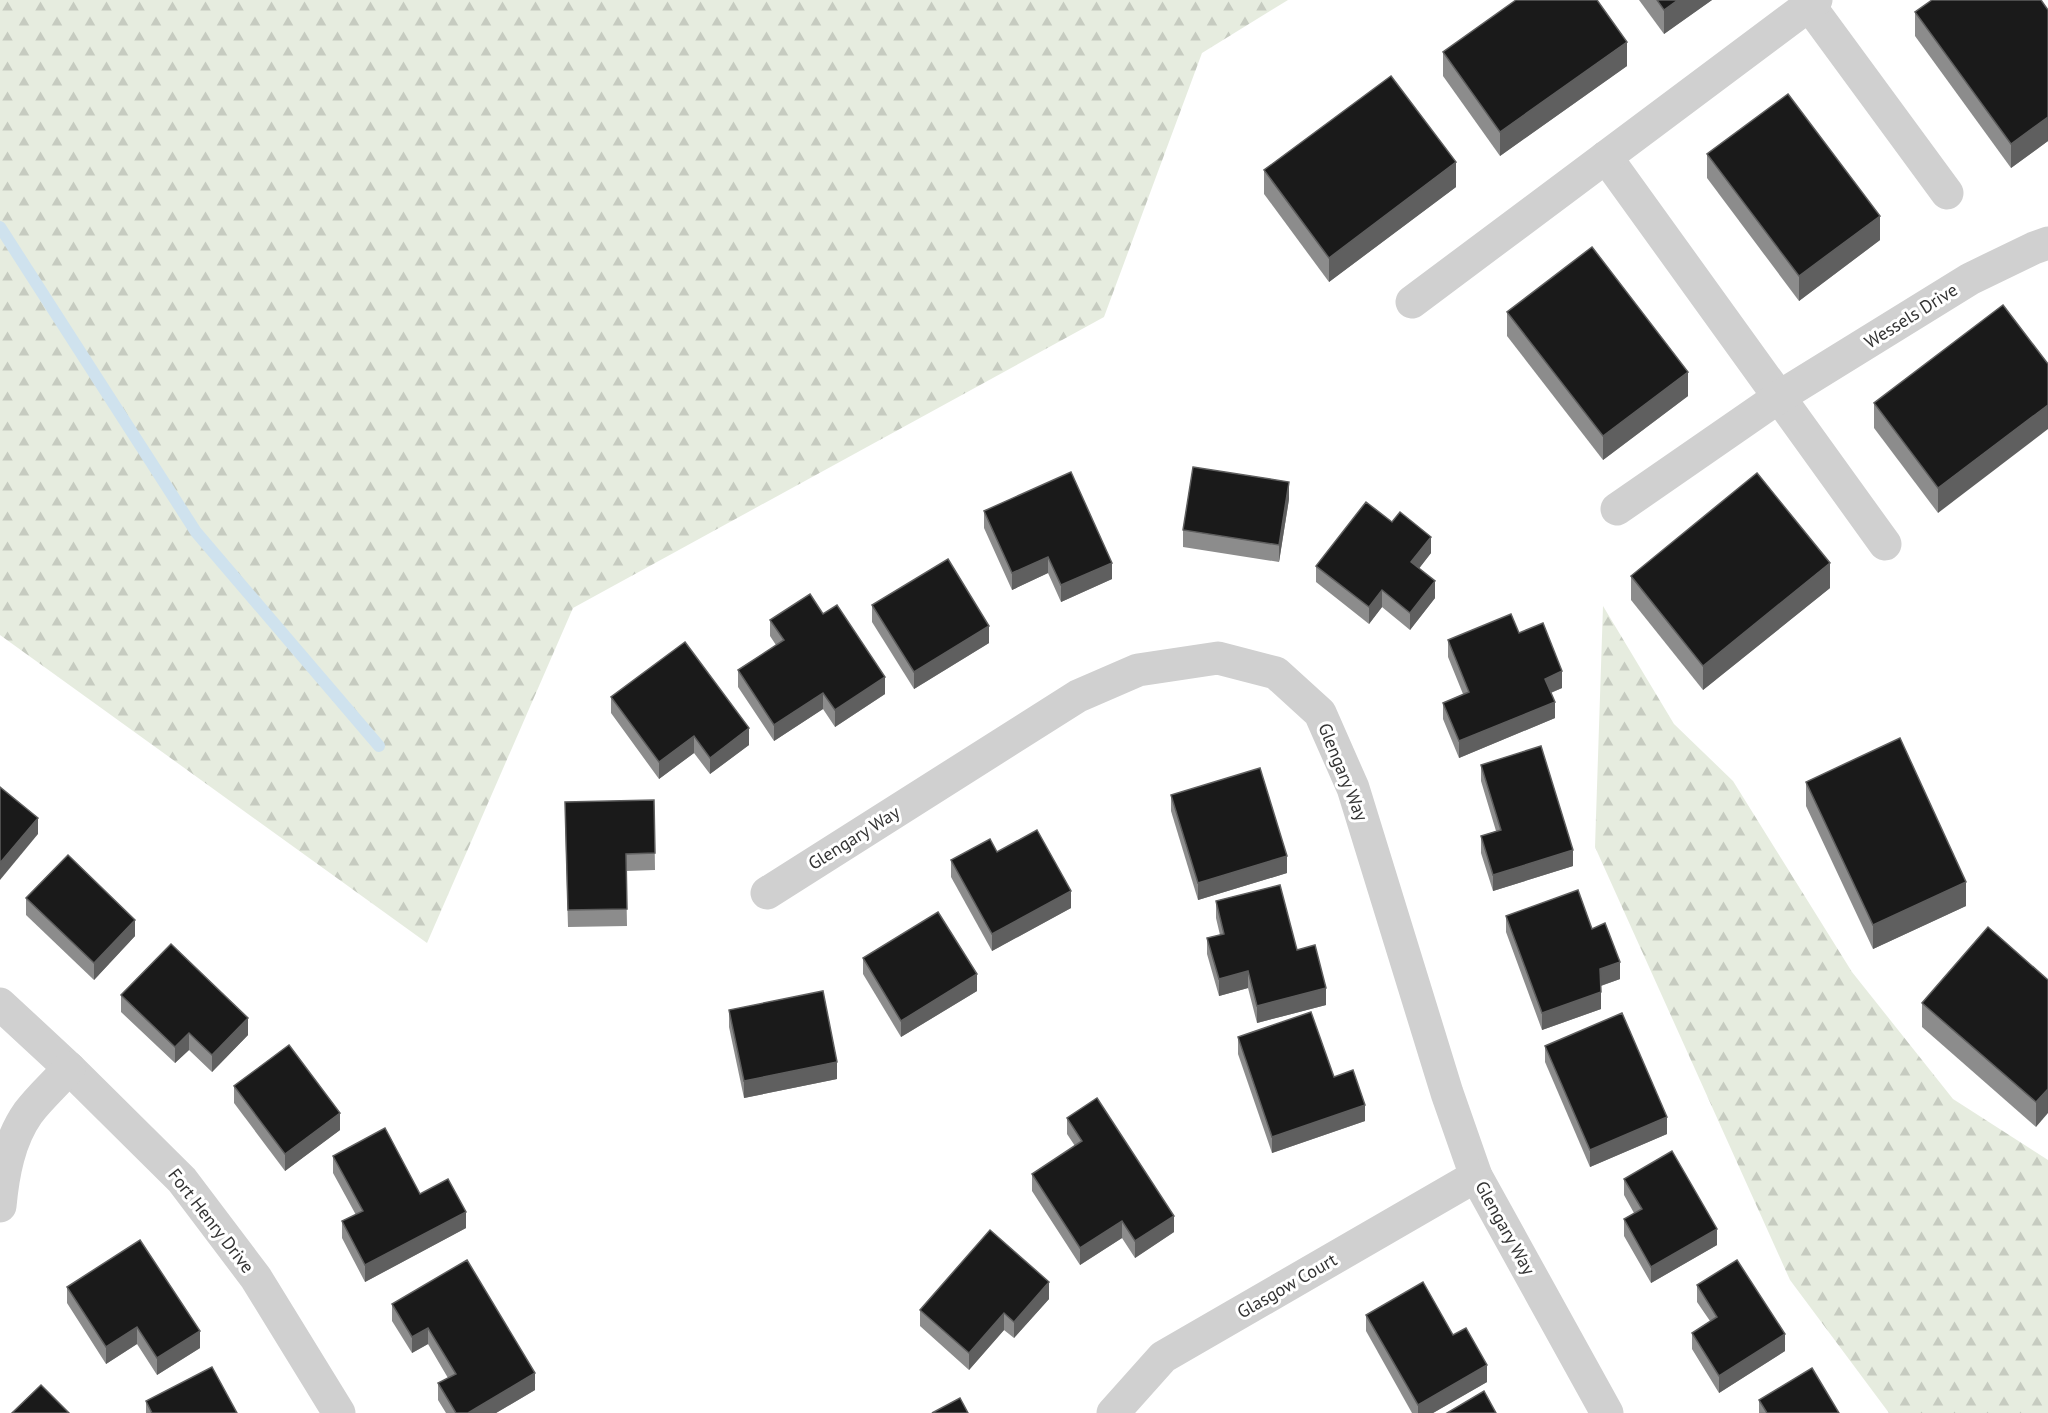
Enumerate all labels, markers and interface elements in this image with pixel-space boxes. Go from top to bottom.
street label: Wessels Drive [1860,278,1962,353]
street label: Glengary Way [1313,719,1374,825]
street label: Glengary Way [804,800,904,875]
street label: Fort Henry Drive [163,1164,259,1278]
street label: Glengary Way [1470,1177,1541,1279]
street label: Glasgow Court [1233,1248,1341,1323]

